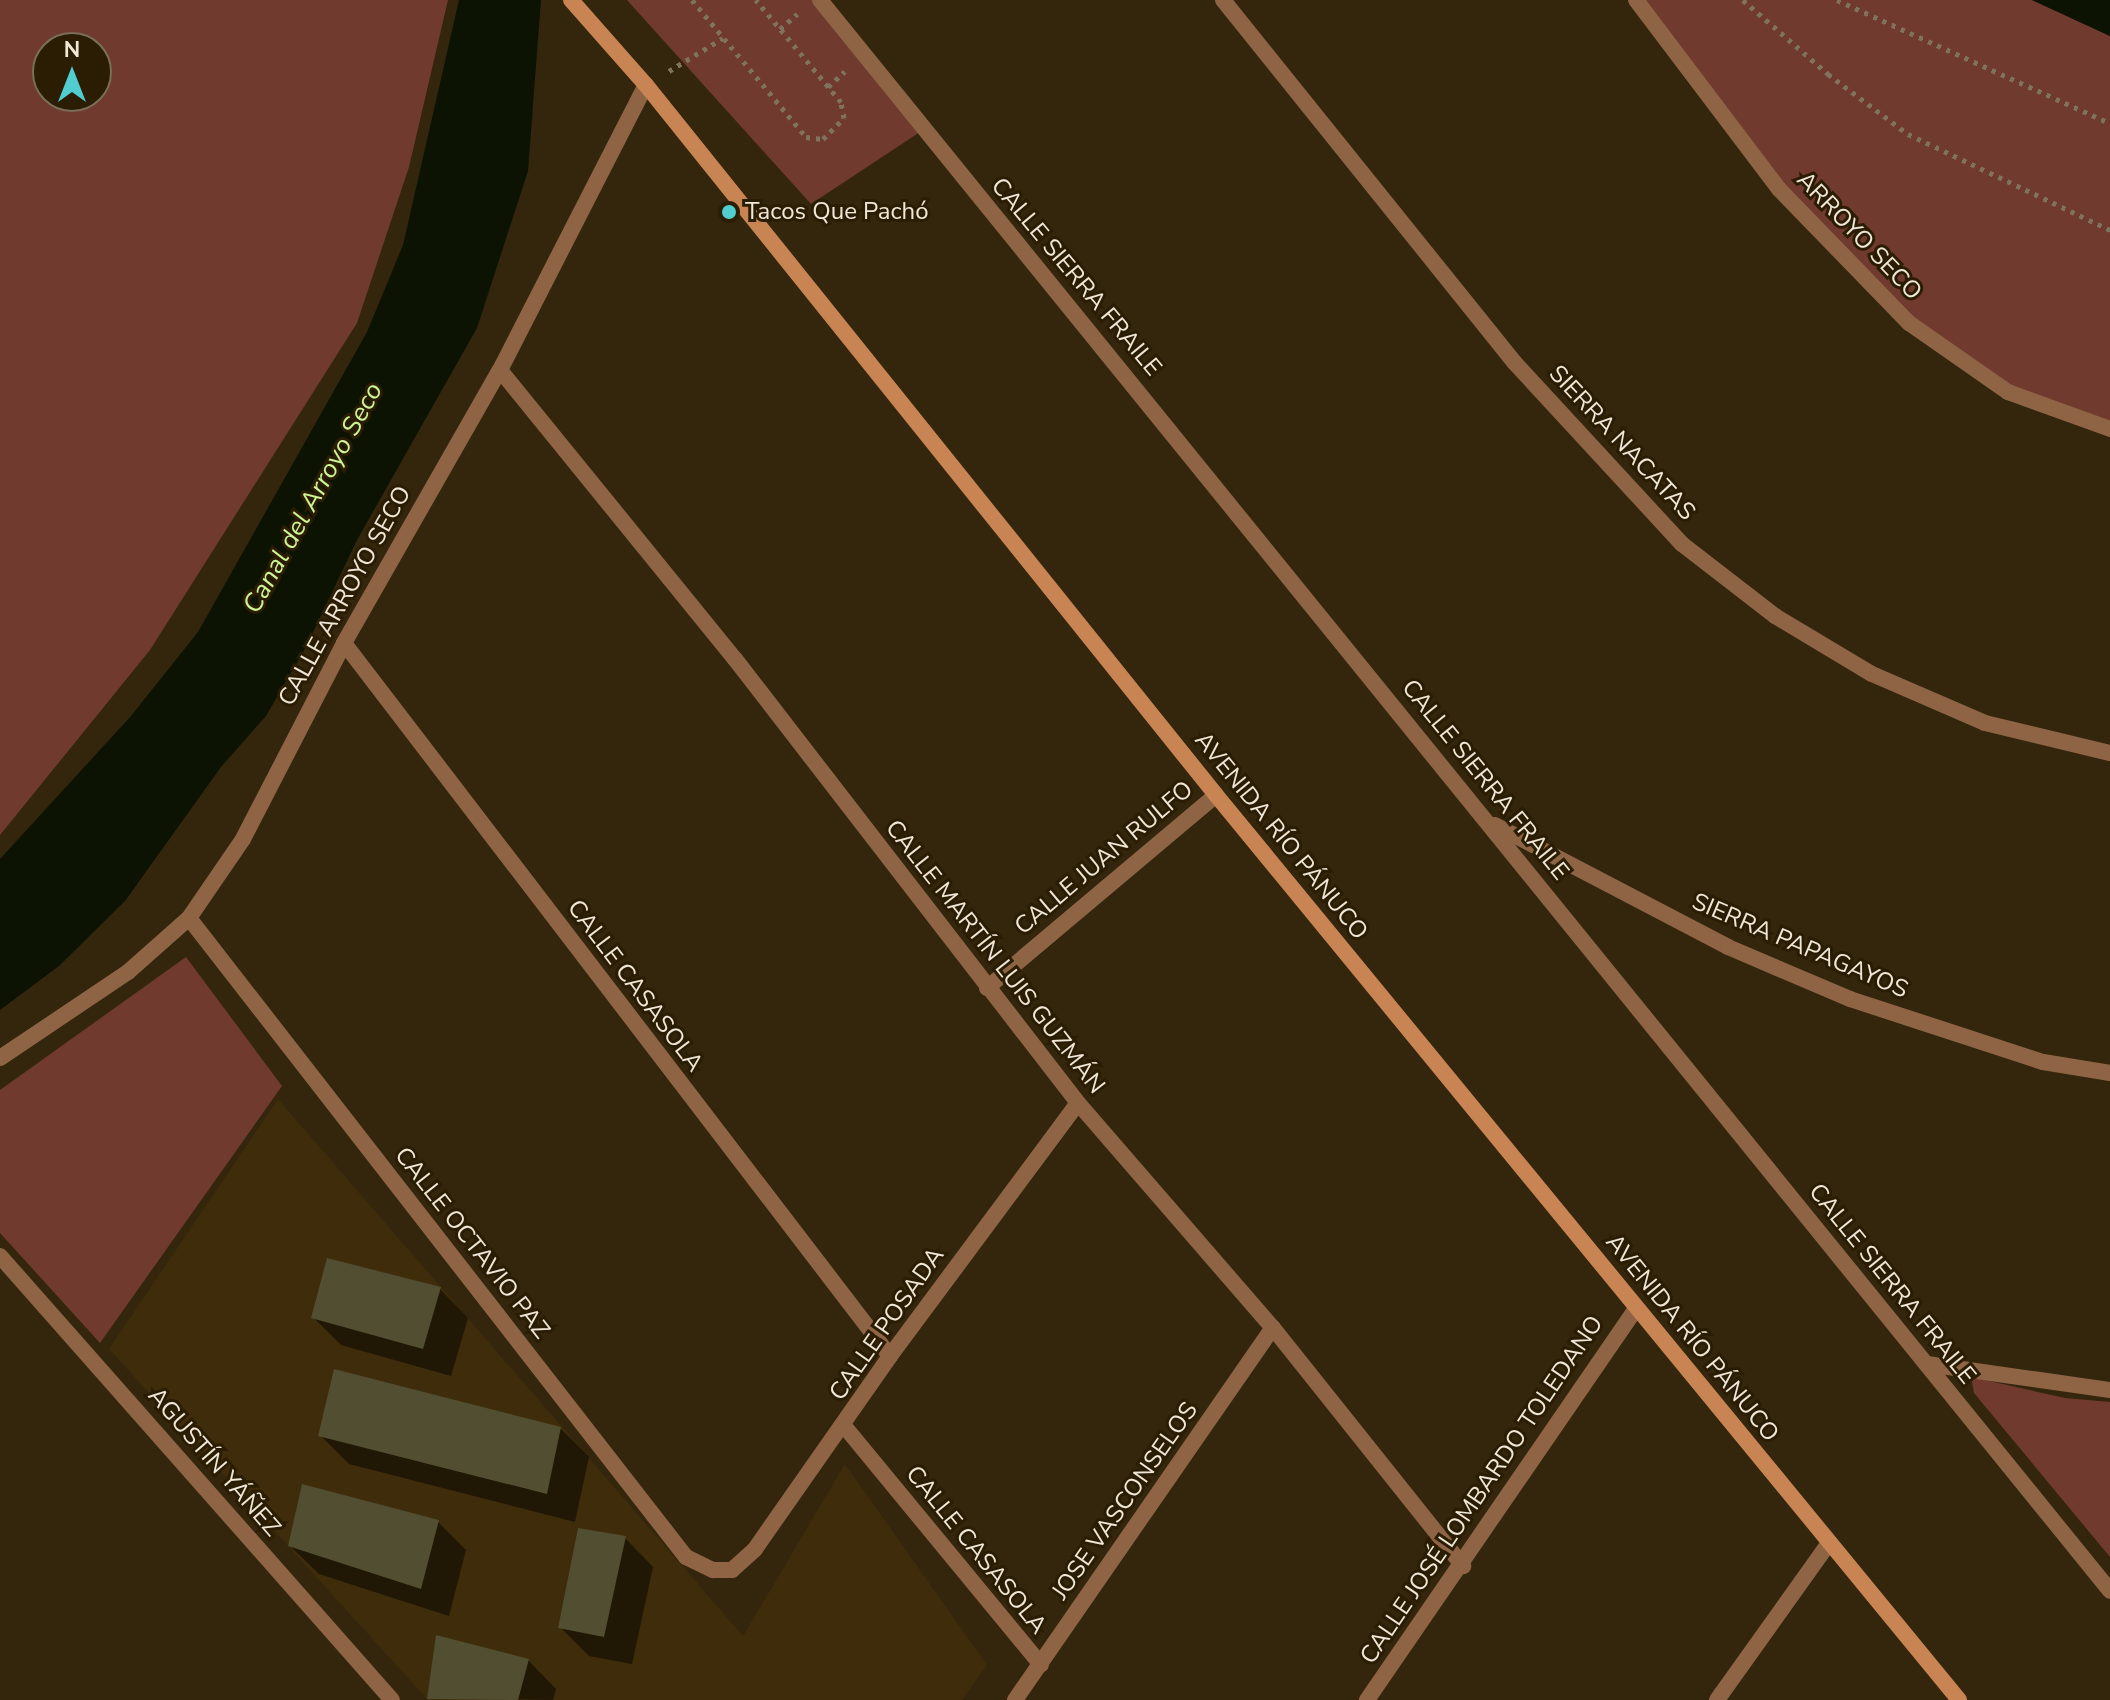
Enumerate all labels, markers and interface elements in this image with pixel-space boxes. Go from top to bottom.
north arrow [32,32,112,112]
text: N [64,35,80,65]
street label: ARROYO SECO [1791,166,1927,306]
street label: CALLE SIERRA FRAILE [985,172,1167,382]
place label: Tacos Que Pachó [745,198,928,226]
marker: Tacos Que Pachó [720,203,738,221]
street label: SIERRA NACATAS [1543,360,1701,526]
water label: Canal del Arroyo Seco [237,377,389,619]
street label: CALLE ARROYO SECO [273,481,417,711]
street label: CALLE SIERRA FRAILE [1395,674,1575,886]
street label: AVENIDA RÍO PÁNUCO [1188,726,1374,946]
street label: CALLE JUAN RULFO [1009,775,1199,941]
street label: CALLE MARTÍN LUIS GUZMÁN [879,814,1111,1100]
street label: SIERRA PAPAGAYOS [1688,887,1912,1005]
street label: CALLE CASASOLA [561,894,709,1078]
street label: CALLE OCTAVIO PAZ [388,1142,556,1344]
street label: CALLE SIERRA FRAILE [1802,1178,1982,1390]
street label: AVENIDA RÍO PÁNUCO [1599,1228,1785,1448]
street label: CALLE POSADA [824,1242,950,1406]
street label: CALLE JOSÉ LOMBARDO TOLEDANO [1354,1310,1610,1670]
street label: AGUSTÍN YÁÑEZ [142,1382,286,1542]
street label: JOSE VASCONSELOS [1046,1397,1204,1605]
street label: CALLE CASASOLA [899,1460,1053,1640]

